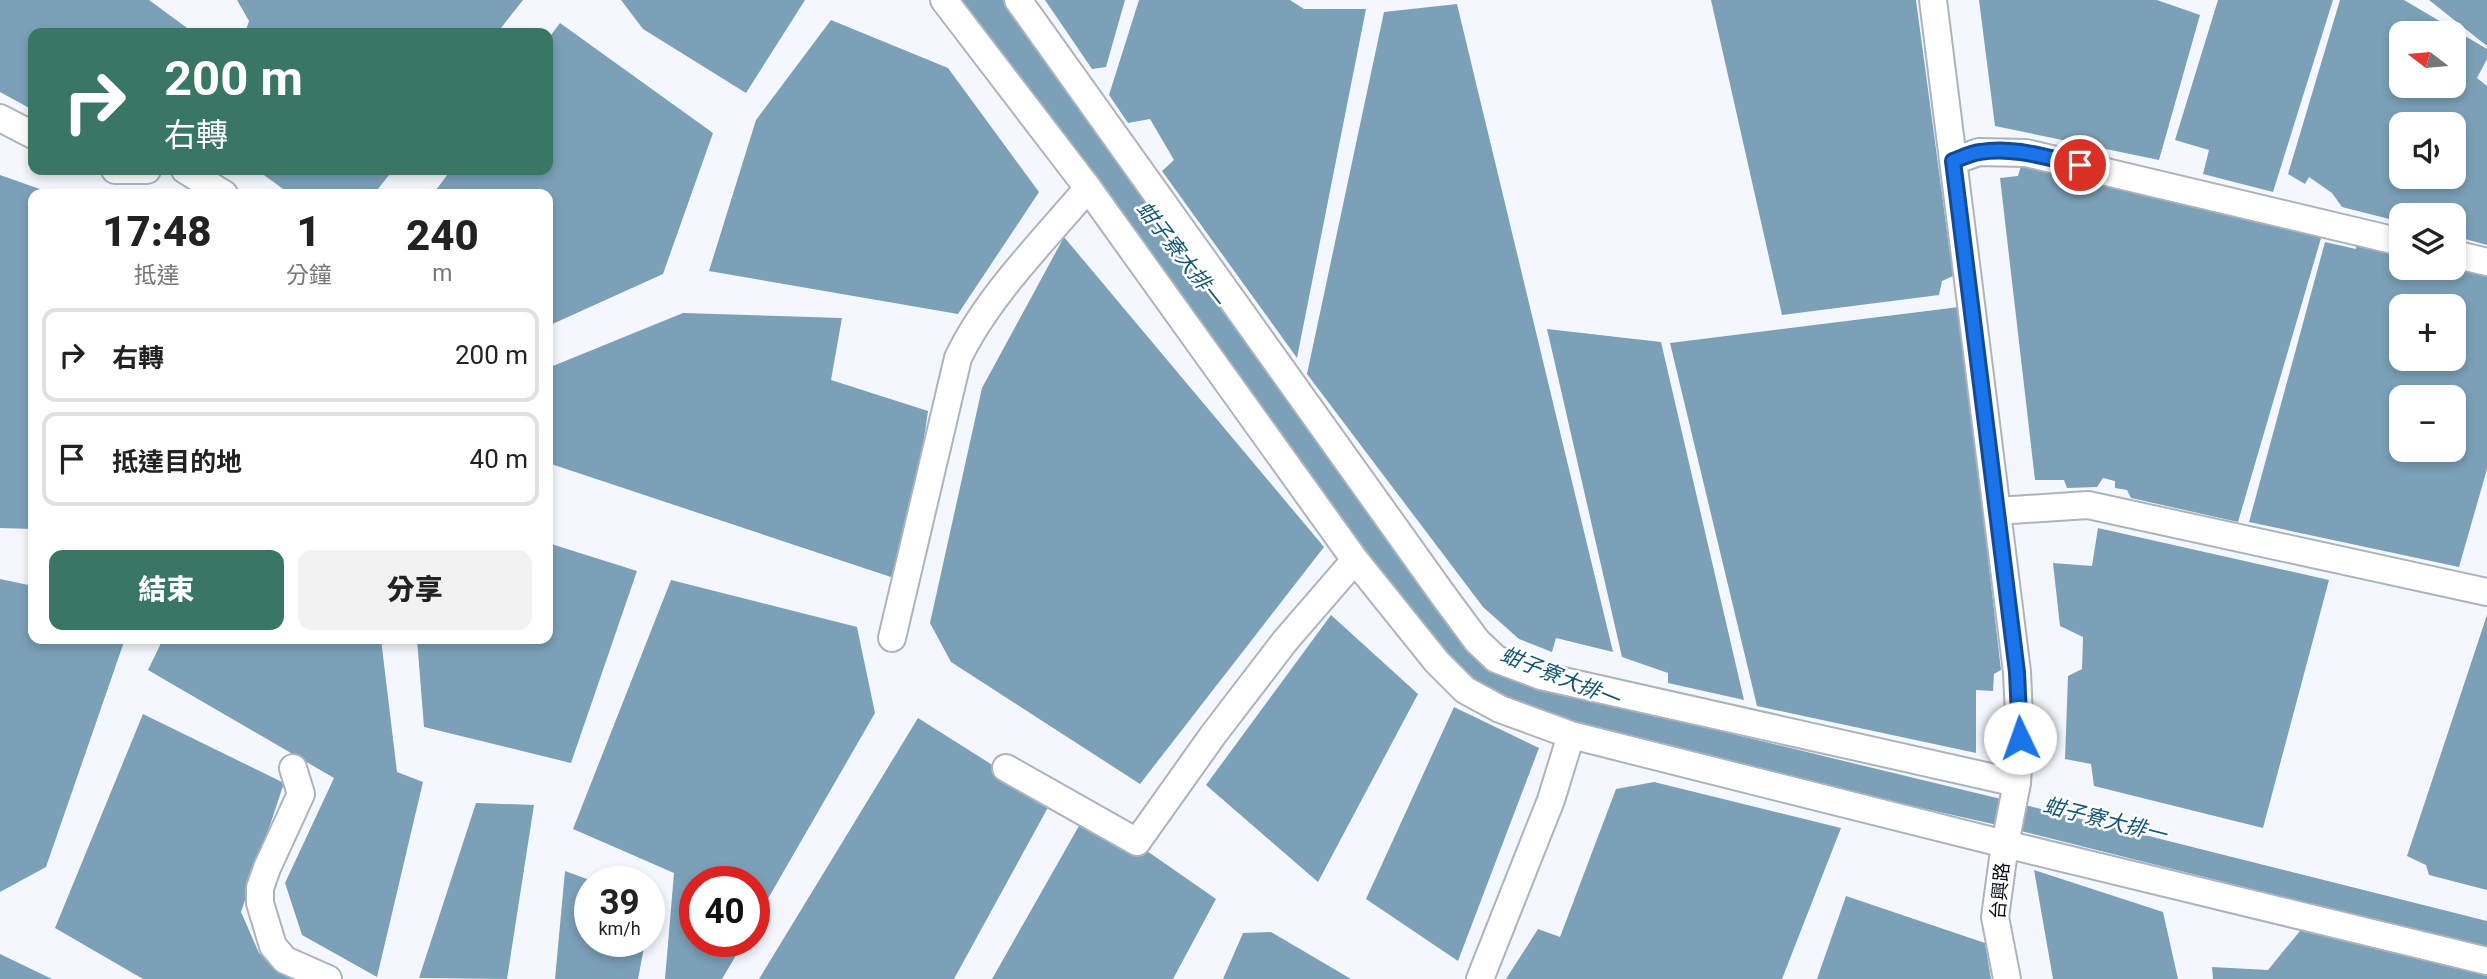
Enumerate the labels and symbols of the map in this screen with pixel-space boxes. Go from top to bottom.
north arrow [2389,21,2466,98]
pin [2050,135,2110,195]
water label: 蚶子寮大排一 [1132,197,1229,313]
water label: 蚶子寮大排一 [1497,642,1625,712]
position arrow [1983,701,2057,775]
water label: 蚶子寮大排一 [2041,793,2171,847]
street label: 台興路 [1986,862,2014,920]
speed limit sign: 40 [679,866,770,957]

